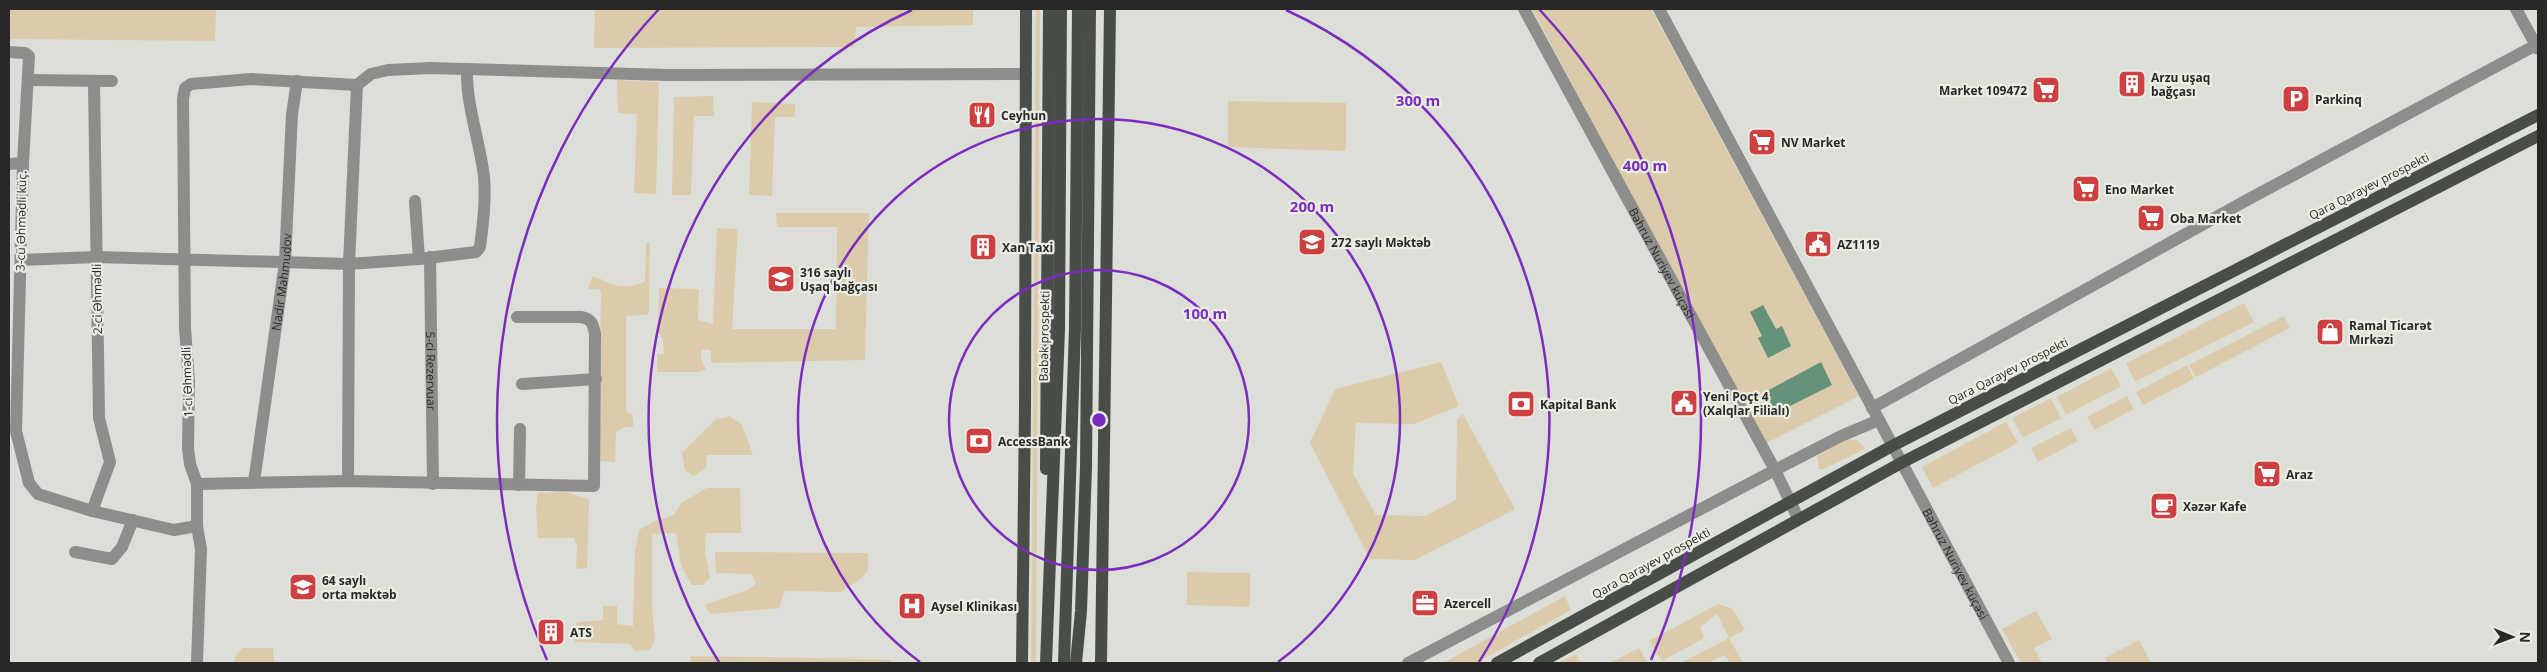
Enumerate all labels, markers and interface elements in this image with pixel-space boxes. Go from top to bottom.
building icon: Arzu uşaq bağçası [2117,69,2147,99]
place label: Arzu uşaq bağçası [2151,69,2210,100]
supermarket icon: Market 109472 [2031,75,2061,105]
place label: Market 109472 [1939,82,2027,99]
parking icon: Parkinq [2281,84,2311,114]
text: 300 m [1396,90,1440,110]
place label: Parkinq [2315,91,2362,108]
restaurant icon: Ceyhun [967,100,997,130]
place label: Ceyhun [1001,107,1046,124]
supermarket icon: NV Market [1747,127,1777,157]
place label: NV Market [1781,134,1845,151]
street label: Qara Qarayev prospekti [2306,148,2432,224]
text: 400 m [1623,155,1667,175]
street label: 3-cü Əhmədli küç. [12,171,30,271]
supermarket icon: Eno Market [2071,174,2101,204]
place label: Eno Market [2105,181,2174,198]
text: 200 m [1290,196,1334,216]
supermarket icon: Oba Market [2136,203,2166,233]
street label: Bəhruz Nuriyev küçəsi [1625,204,1699,321]
place label: Oba Market [2170,210,2241,227]
school or university icon: 272 saylı Məktəb [1297,227,1327,257]
public building icon: AZ1119 [1803,229,1833,259]
building icon: Xan Taxi [968,232,998,262]
street label: Nadir Mahmudov [267,233,295,332]
place label: 272 saylı Məktəb [1331,234,1431,251]
place label: AZ1119 [1837,236,1880,253]
place label: Xan Taxi [1002,239,1053,256]
street label: 2-ci Əhmədli [88,264,106,334]
school or university icon: 316 saylı Uşaq bağçası [766,264,796,294]
place label: 316 saylı Uşaq bağçası [800,264,878,295]
street label: Babək prospekti [1035,290,1053,382]
text: 100 m [1183,303,1227,323]
shop icon: Ramal Ticarət Mırkəzi [2315,317,2345,347]
place label: Ramal Ticarət Mırkəzi [2349,317,2432,348]
street label: 5-ci Rezervuar [422,331,441,411]
street label: Qara Qarayev prospekti [1945,333,2071,409]
street label: 1-ci Əhmədli [177,347,197,417]
public building icon: Yeni Poçt 4 (Xalqlar Filialı) [1669,388,1699,418]
place label: Yeni Poçt 4 (Xalqlar Filialı) [1703,388,1789,419]
bank icon: Kapital Bank [1506,389,1536,419]
place label: Kapital Bank [1540,396,1617,413]
centre of rings [1090,411,1108,429]
bank icon: AccessBank [964,426,994,456]
place label: AccessBank [998,433,1069,450]
supermarket icon: Araz [2252,459,2282,489]
place label: Araz [2286,466,2313,483]
cafe icon: Xəzər Kafe [2149,491,2179,521]
place label: Xəzər Kafe [2183,498,2247,515]
street label: Bəhruz Nuriyev küçəsi [1919,505,1993,622]
street label: Qara Qarayev prospekti [1589,523,1713,603]
school or university icon: 64 saylı orta məktəb [288,572,318,602]
place label: 64 saylı orta məktəb [322,572,397,603]
office icon: Azercell [1410,588,1440,618]
hospital icon: Aysel Klinikası [897,591,927,621]
place label: Azercell [1444,595,1491,612]
place label: Aysel Klinikası [931,598,1017,615]
north arrow [2487,612,2537,662]
building icon: ATS [536,617,566,647]
place label: ATS [570,624,592,641]
text: N [2516,631,2535,643]

